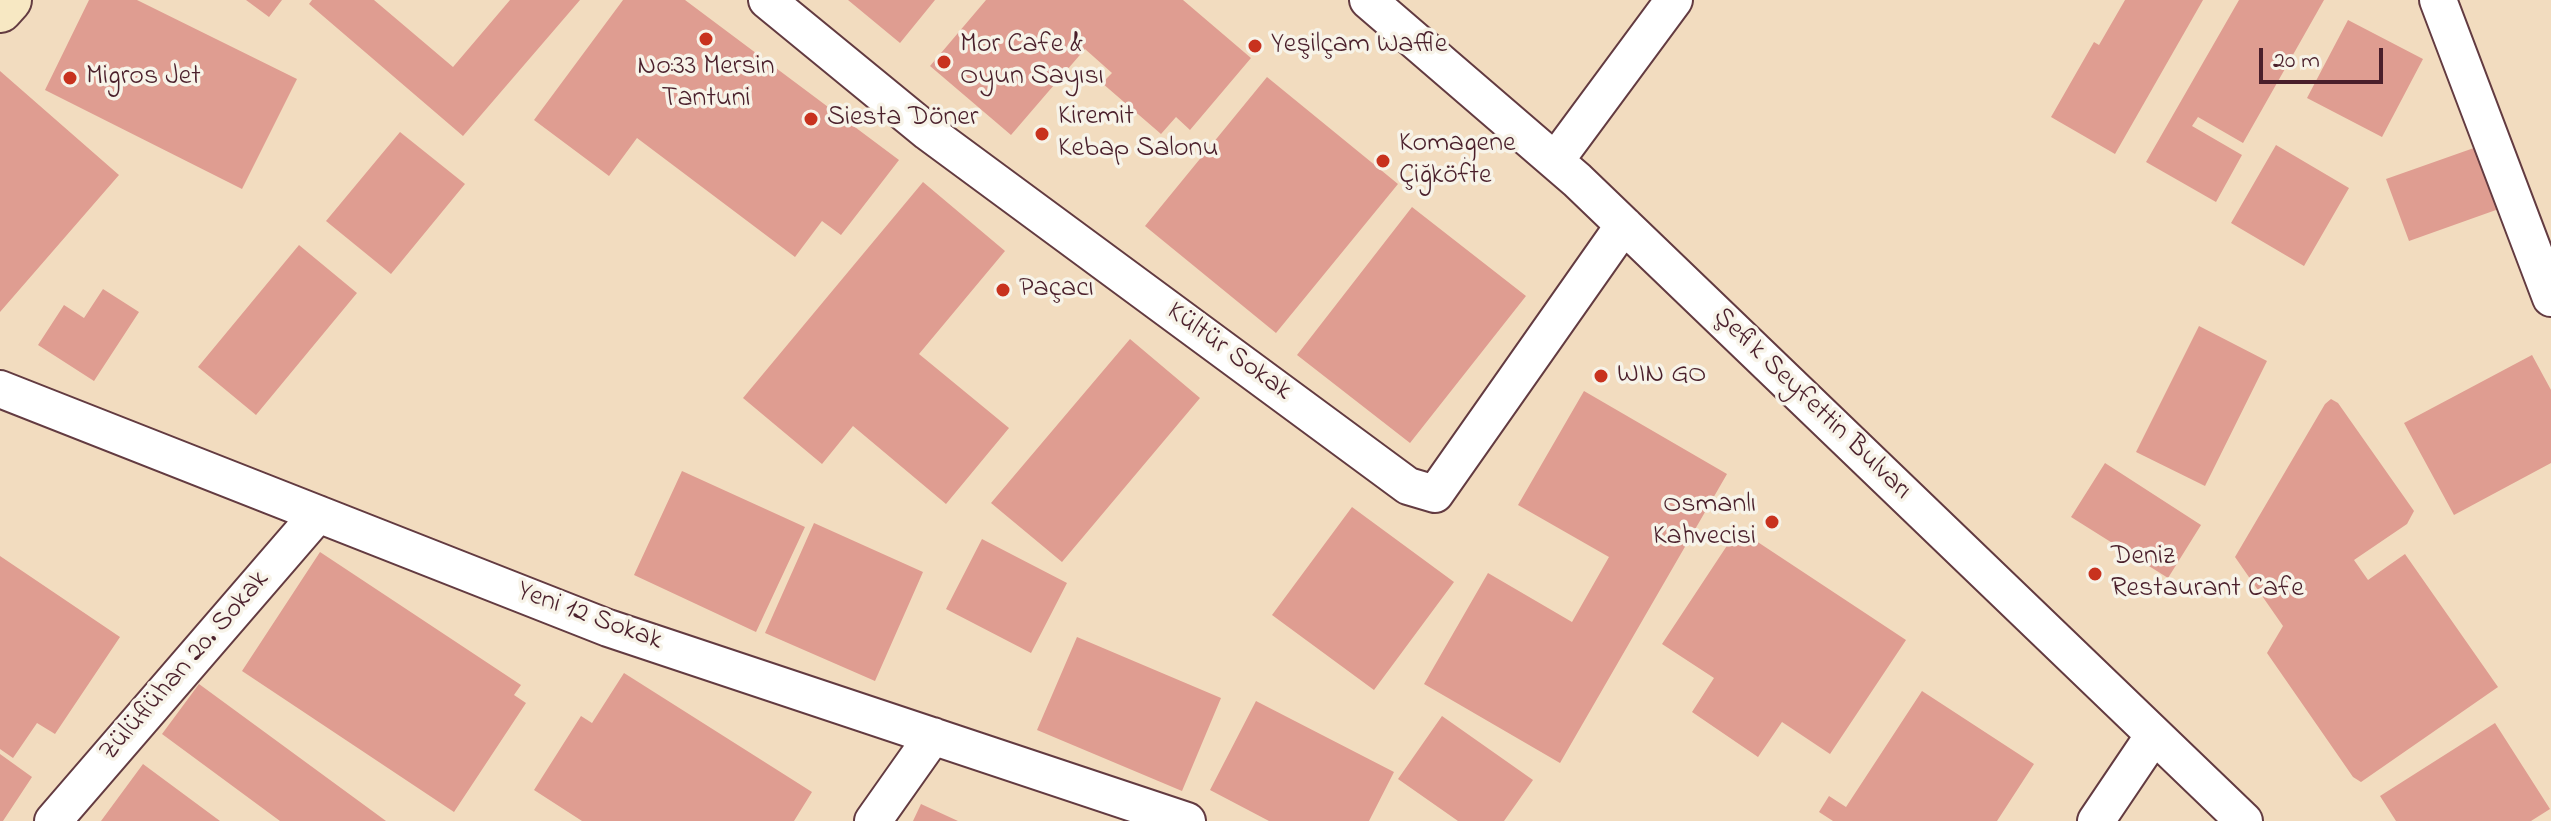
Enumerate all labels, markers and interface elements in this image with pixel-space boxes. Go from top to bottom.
place label: Mor Cafe & Oyun Sayısı [960,29,1104,95]
place label: Yeşilçam Waffle [1271,29,1447,63]
marker: No:33 Mersin Tantuni [697,30,715,48]
scale bar [2263,32,2387,82]
marker: Yeşilçam Waffle [1246,37,1264,55]
text: 20 m [2273,44,2320,79]
place label: No:33 Mersin Tantuni [637,51,775,117]
marker: Mor Cafe & Oyun Sayısı [935,53,953,71]
place label: Migros Jet [86,61,201,95]
marker: Migros Jet [61,69,79,87]
place label: Kiremit Kebap Salonu [1058,101,1218,167]
place label: Siesta Döner [827,102,978,136]
marker: Siesta Döner [802,110,820,128]
marker: Kiremit Kebap Salonu [1033,125,1051,143]
place label: Komagene Çiğköfte [1399,128,1515,194]
marker: Komagene Çiğköfte [1374,152,1392,170]
place label: Paçacı [1019,273,1094,307]
marker: Paçacı [994,281,1012,299]
street label: Kültür Sokak [1159,296,1297,410]
street label: Şefik Seyfettin Bulvarı [1705,301,1917,509]
place label: WIN GO [1617,359,1706,393]
marker: WIN GO [1592,367,1610,385]
place label: Osmanlı Kahvecisi [1653,489,1756,555]
marker: Osmanlı Kahvecisi [1763,513,1781,531]
place label: Deniz Restaurant Cafe [2111,541,2304,607]
street label: Zülüflühan 20. Sokak [94,565,278,769]
marker: Deniz Restaurant Cafe [2086,565,2104,583]
street label: Yeni 12 Sokak [512,576,666,660]

